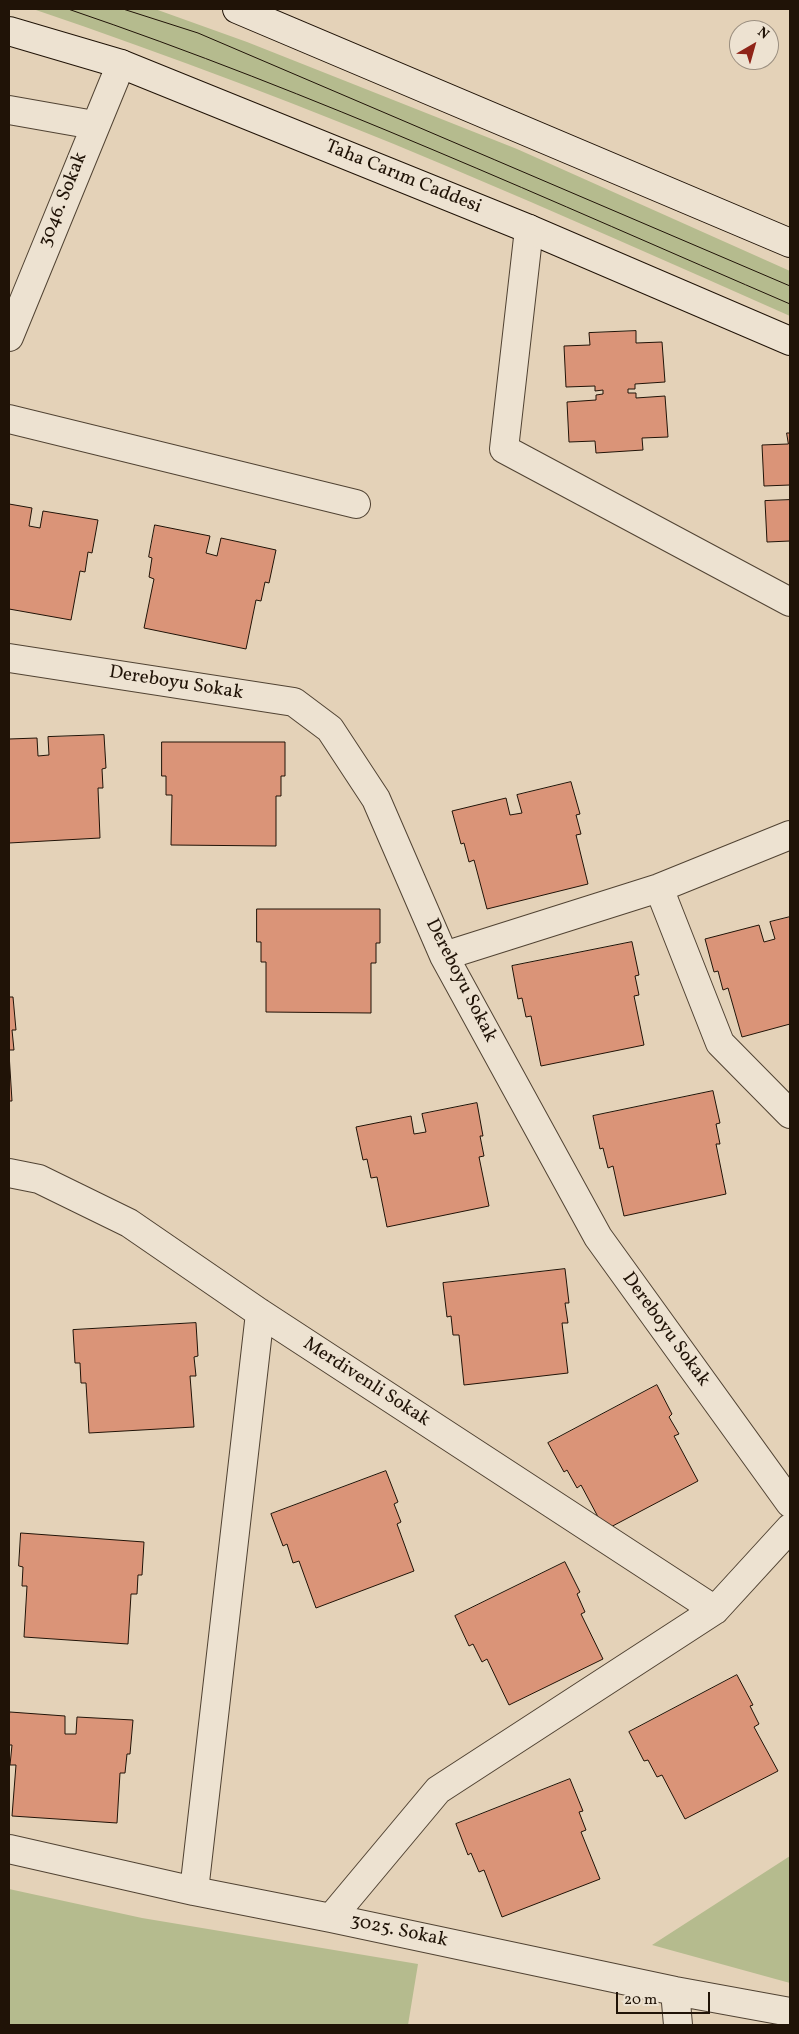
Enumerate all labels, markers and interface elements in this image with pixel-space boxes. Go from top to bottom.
north arrow [729,20,779,70]
text: N [753,23,773,44]
street label: Taha Carım Caddesi [322,136,484,220]
street label: 3046. Sokak [35,149,93,251]
street label: Dereboyu Sokak [107,662,245,706]
street label: Dereboyu Sokak [419,915,501,1047]
street label: Dereboyu Sokak [616,1268,714,1392]
street label: Merdivenli Sokak [298,1333,434,1433]
street label: 3025. Sokak [348,1911,450,1953]
scale bar [619,1982,713,2014]
text: 20 m [624,1990,657,2011]

